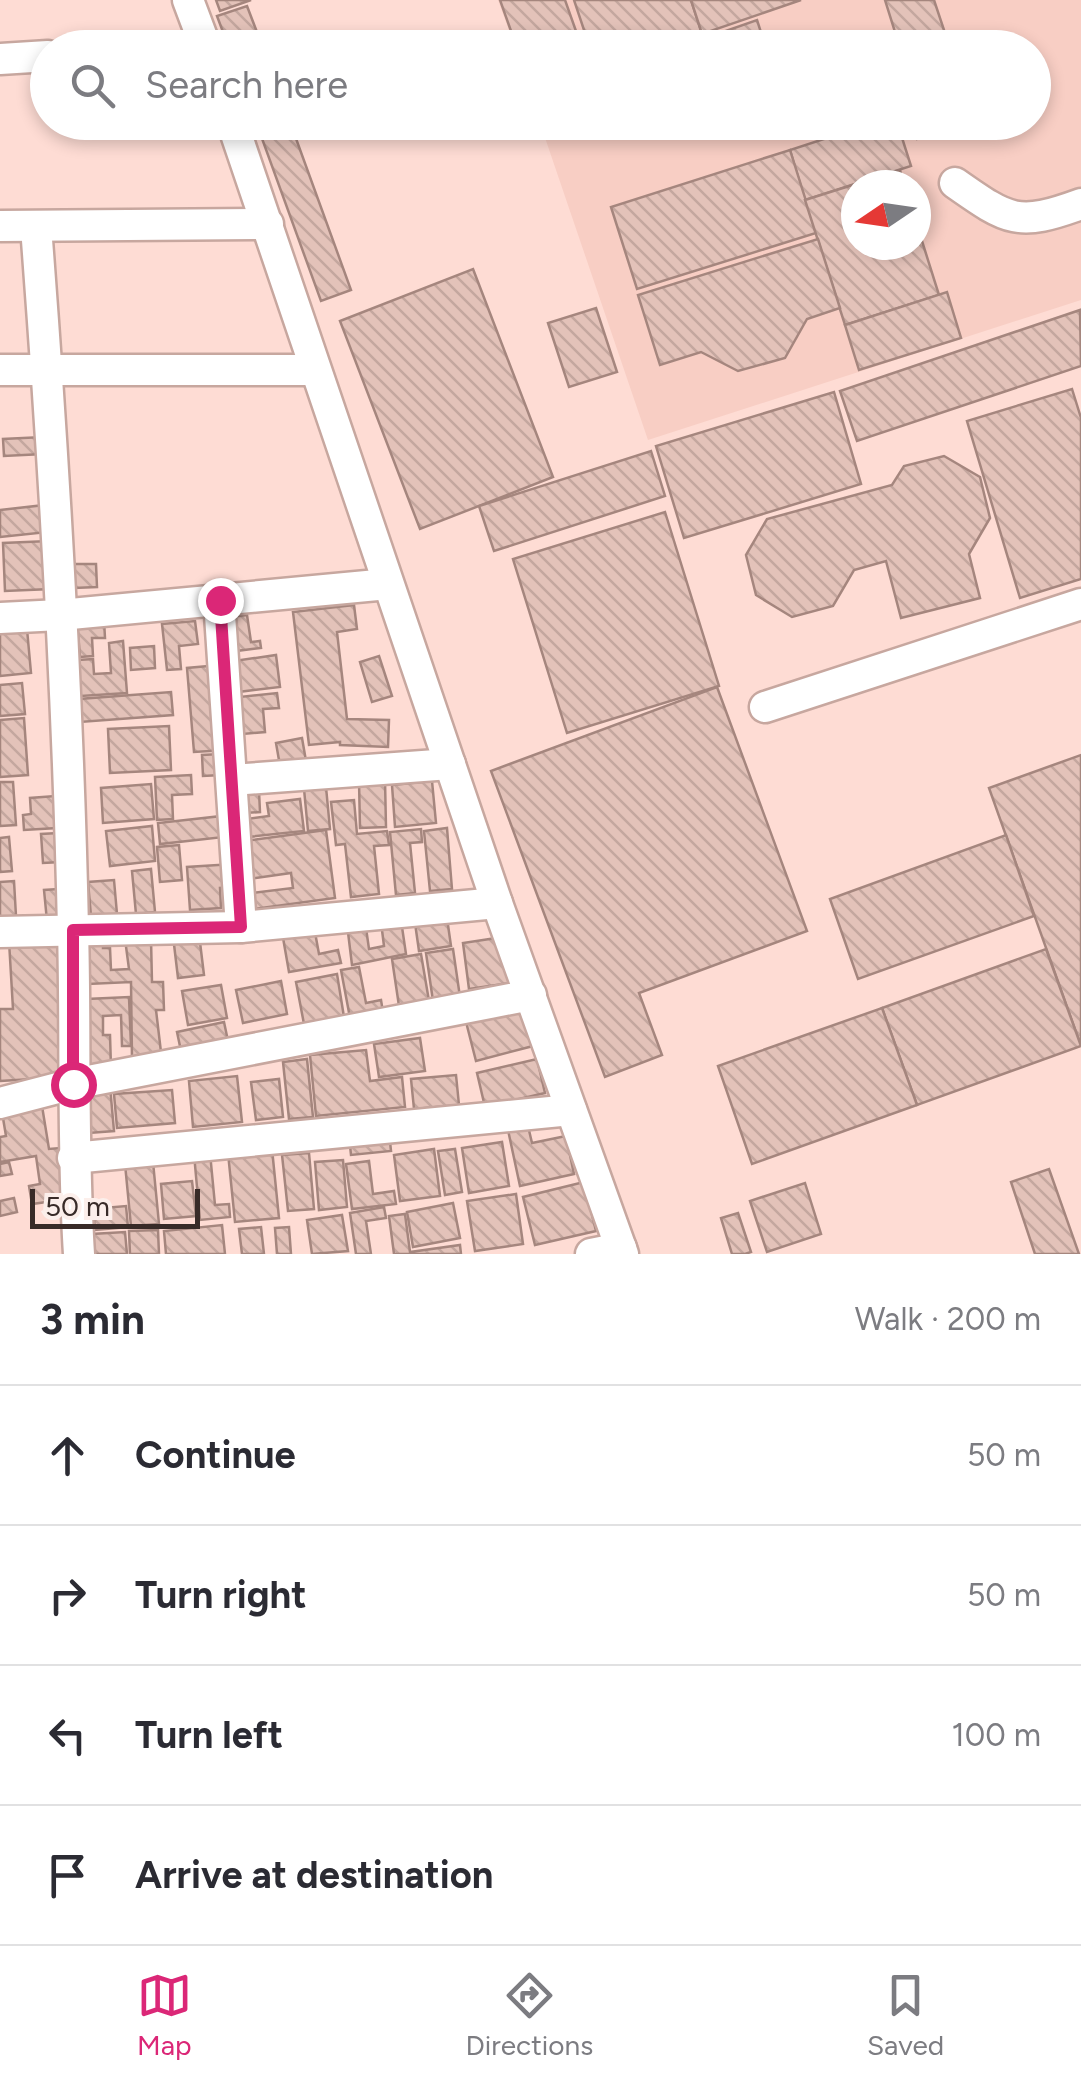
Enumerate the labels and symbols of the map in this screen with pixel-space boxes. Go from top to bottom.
north arrow [841,170,931,260]
route end [198,578,244,624]
route start [51,1062,97,1108]
scale bar [30,1184,200,1228]

